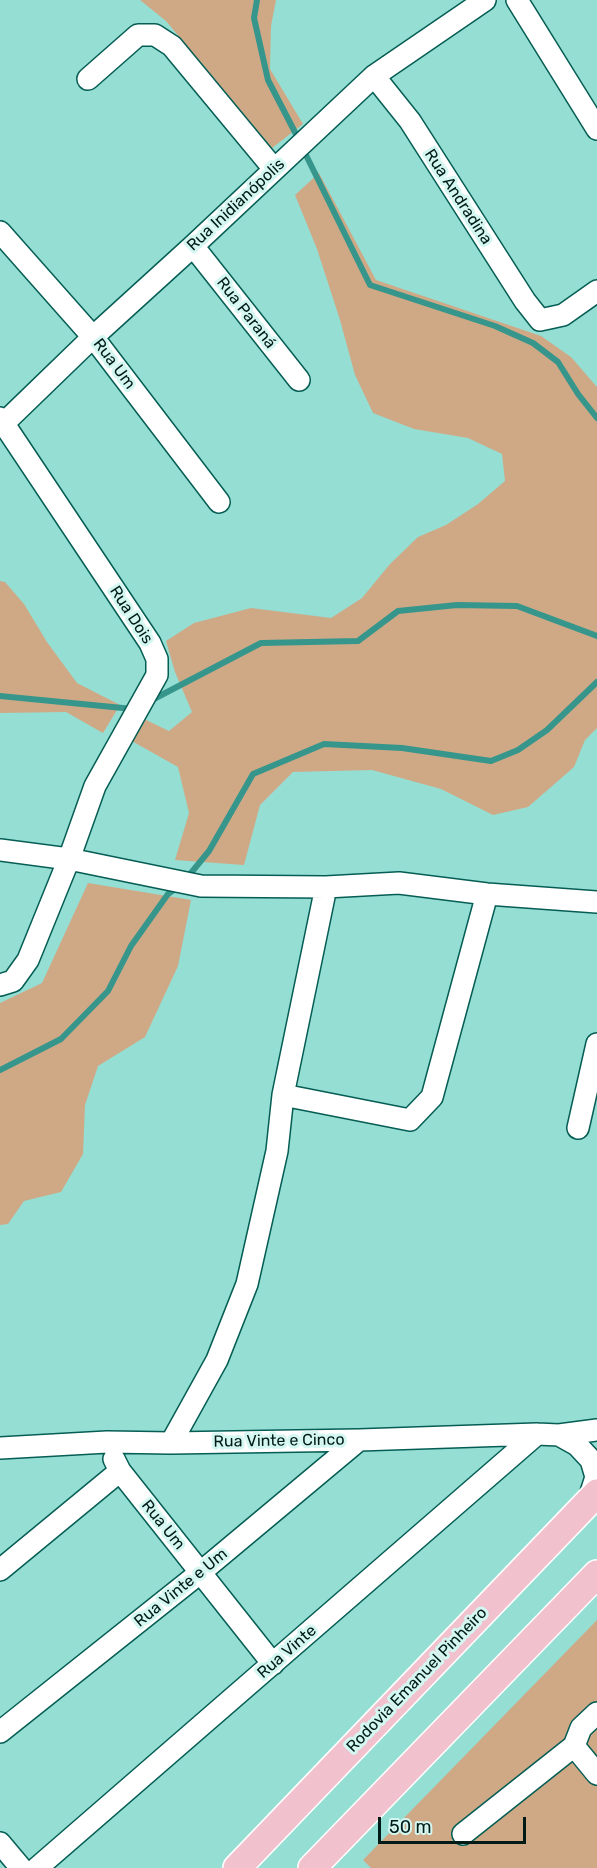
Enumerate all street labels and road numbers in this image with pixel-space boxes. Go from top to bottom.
street label: Rua Andradina [420,146,496,248]
street label: Rua Inidianópolis [183,155,289,255]
street label: Rua Paraná [212,274,280,352]
street label: Rua Um [89,335,139,393]
street label: Rua Dois [105,582,157,648]
street label: Rua Vinte e Cinco [213,1430,345,1452]
street label: Rua Um [137,1496,189,1554]
street label: Rua Vinte e Um [131,1545,231,1631]
street label: Rodovia Emanuel Pinheiro [343,1604,491,1756]
street label: Rua Vinte [254,1621,320,1683]

